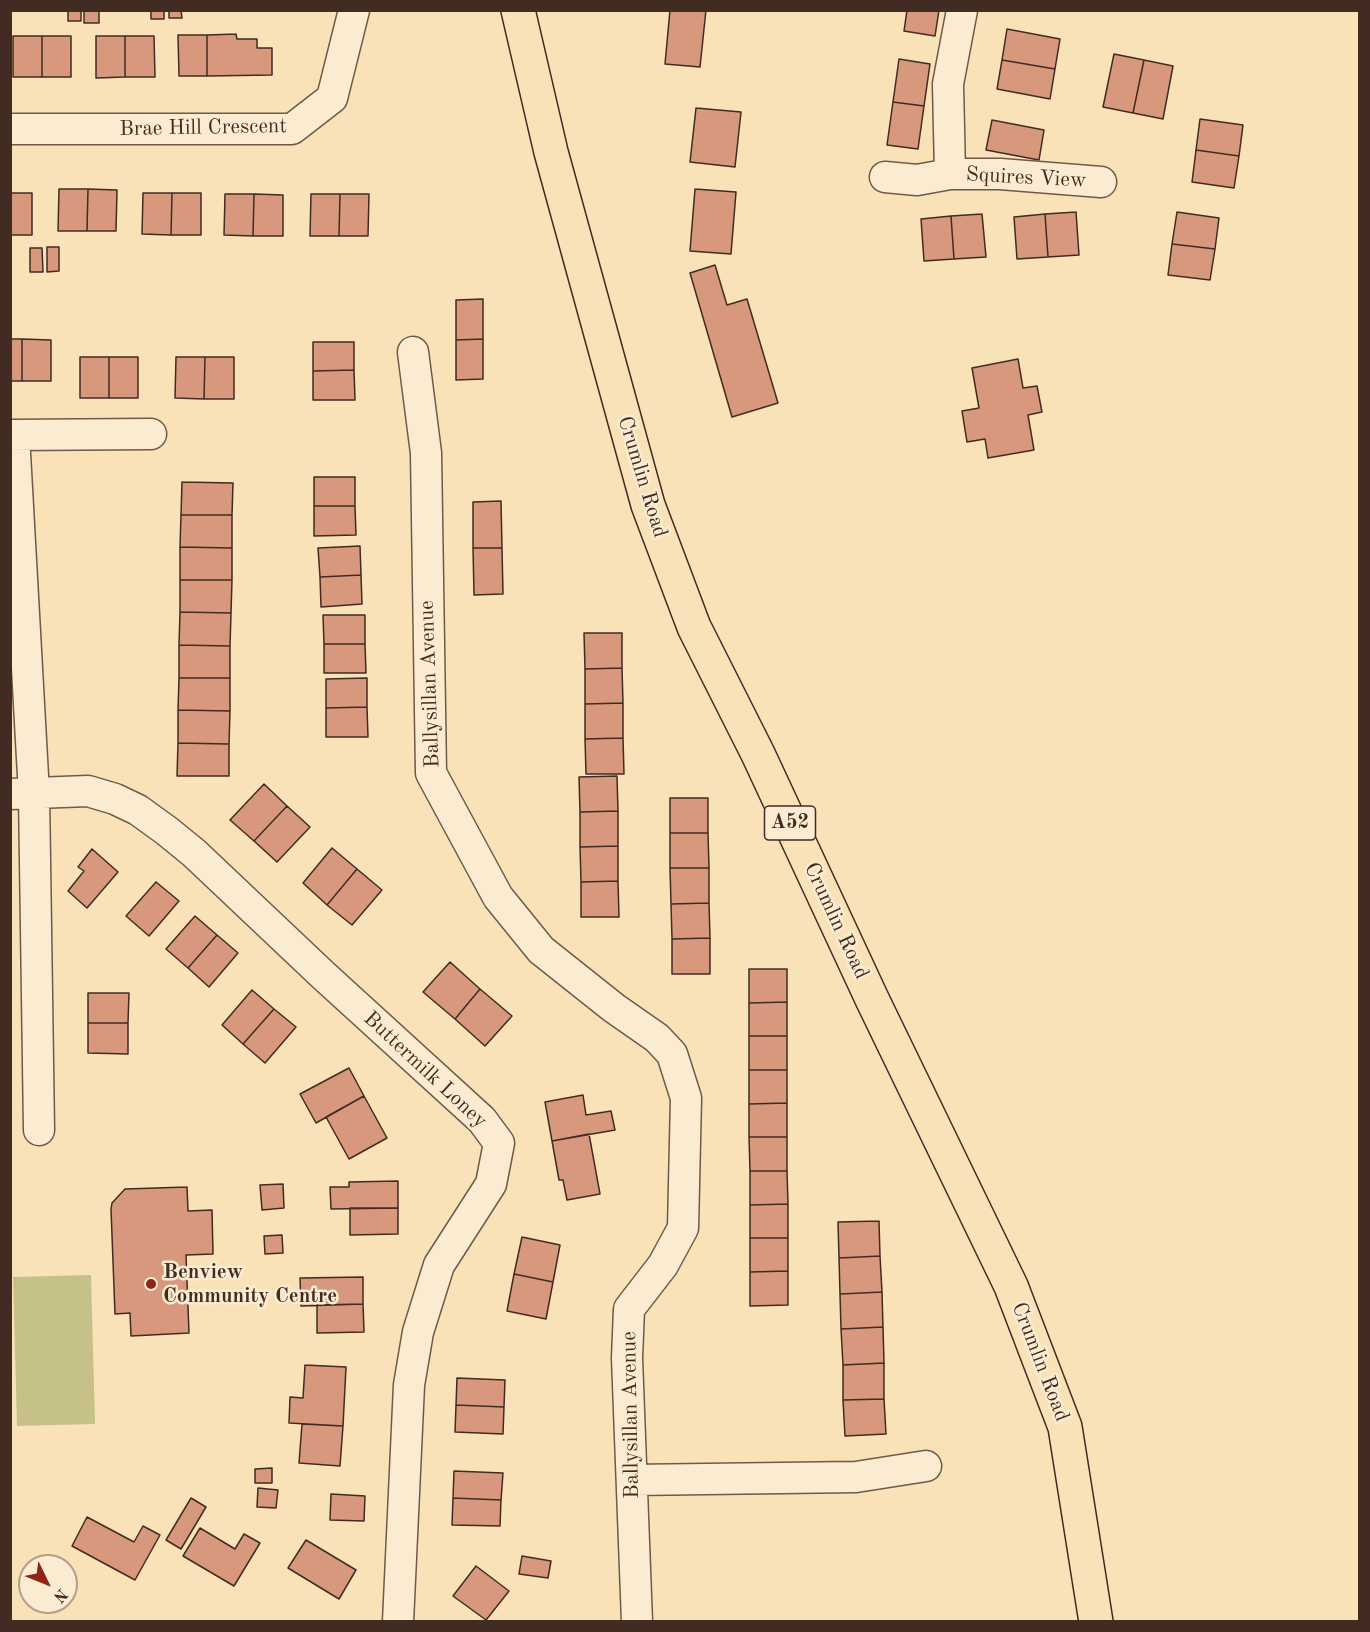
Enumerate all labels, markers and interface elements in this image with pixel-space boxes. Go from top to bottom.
street label: Brae Hill Crescent [119,114,287,142]
street label: Squires View [965,162,1087,194]
street label: Crumlin Road [612,413,672,541]
street label: Ballysillan Avenue [414,600,446,768]
road number: A52 [764,806,816,840]
street label: Crumlin Road [798,859,874,983]
street label: Buttermilk Loney [358,1006,492,1134]
place label: Benview Community Centre [163,1259,337,1309]
marker: Benview Community Centre [144,1277,158,1291]
street label: Crumlin Road [1006,1299,1074,1425]
street label: Ballysillan Avenue [617,1331,645,1499]
north arrow [18,1554,78,1614]
text: N [50,1585,70,1605]

